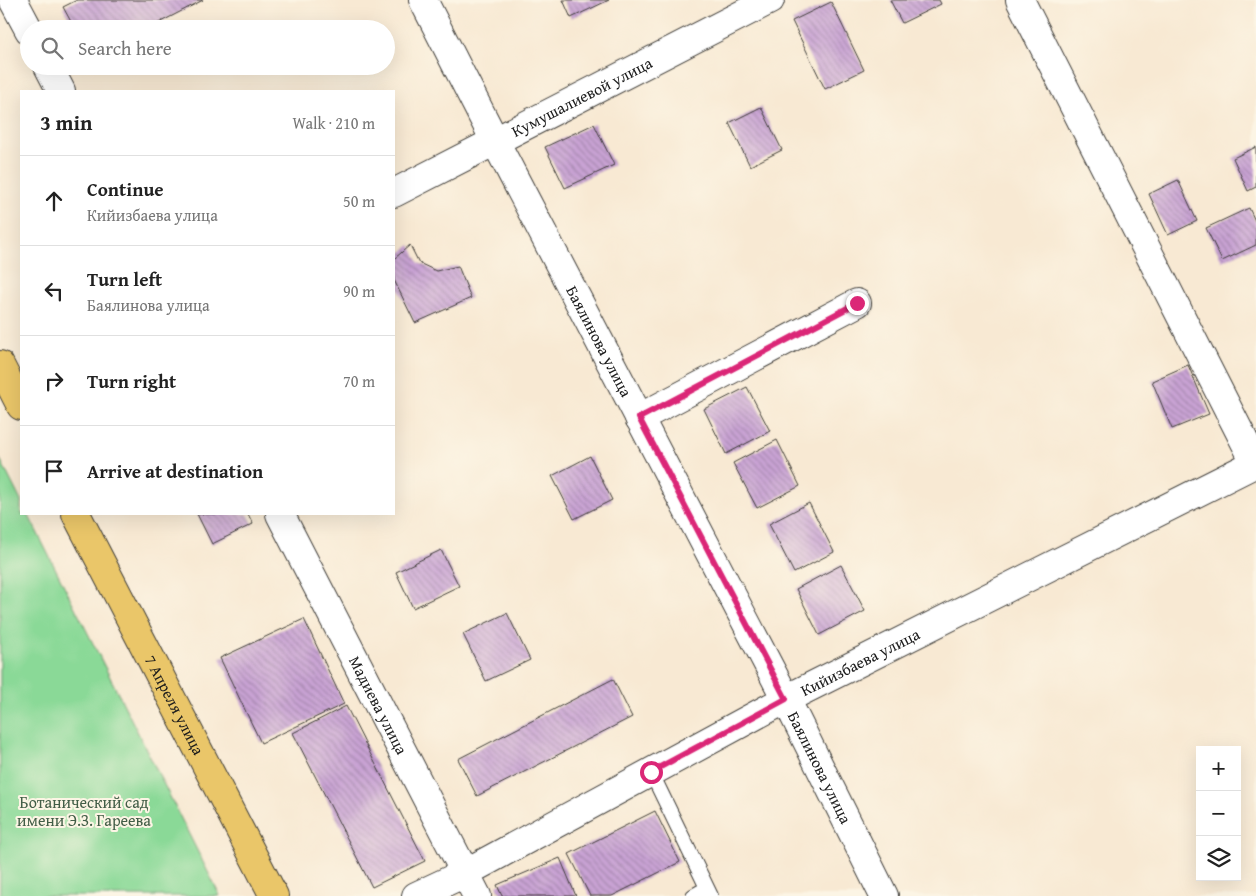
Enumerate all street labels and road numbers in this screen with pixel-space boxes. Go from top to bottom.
street label: Кумушалиевой улица [507,50,657,143]
street label: Баялинова улица [560,281,639,401]
street label: Кийизбаева улица [796,622,924,702]
street label: 7 Апреля улица [139,651,211,759]
street label: Мадиева улица [343,652,414,759]
street label: Баялинова улица [782,707,858,828]

